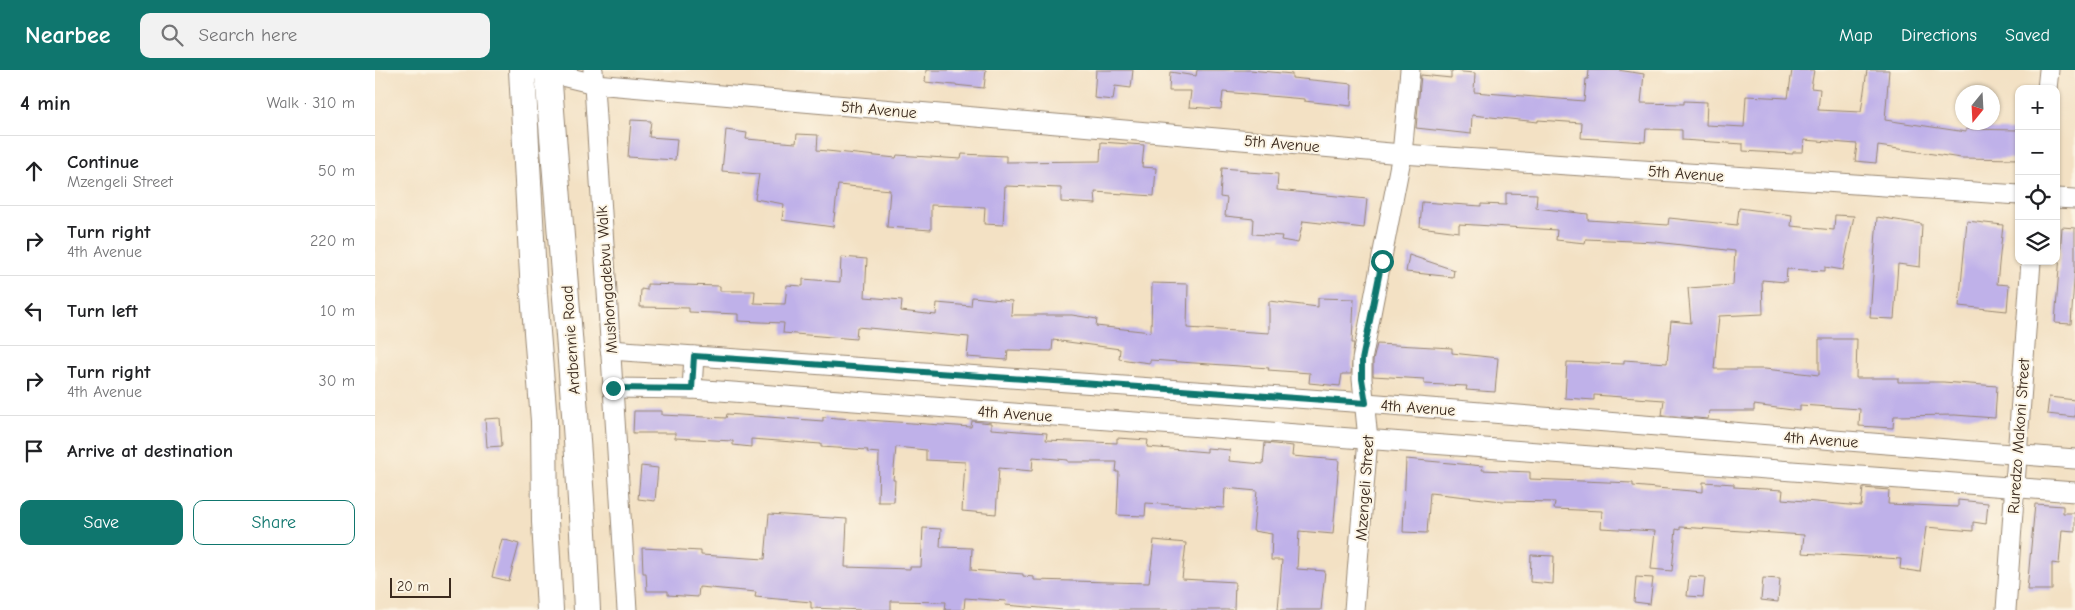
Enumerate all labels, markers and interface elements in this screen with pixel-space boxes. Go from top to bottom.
search box [140,13,490,58]
text: Nearbee [25,21,110,49]
icon: search [158,21,186,49]
text: Search here [198,24,297,46]
text: Map [1839,25,1873,46]
text: Directions [1901,25,1977,46]
text: Saved [2005,25,2050,46]
north arrow [1955,85,2000,130]
map controls [2015,85,2060,265]
button: + [2015,85,2060,130]
text: 4 min [20,91,71,115]
text: Walk · 310 m [266,94,355,112]
street label: 5th Avenue [840,98,917,122]
button: − [2015,130,2060,175]
street label: 5th Avenue [1243,132,1320,156]
text: Continue [67,151,139,173]
icon: ahead [20,157,48,185]
text: 50 m [318,162,355,180]
street label: 5th Avenue [1647,162,1724,186]
text: Mzengeli Street [67,173,173,191]
button: locate [2015,175,2060,220]
street label: Mushongadebvu Walk [593,205,621,355]
button: layers [2015,220,2060,265]
text: Turn right [67,221,151,243]
icon: right [20,227,48,255]
text: 220 m [310,232,355,250]
text: 4th Avenue [67,243,142,261]
route start [1371,250,1394,273]
street label: Ardbennie Road [558,285,584,395]
icon: left [20,297,48,325]
text: Turn left [67,300,138,322]
text: 10 m [320,302,355,320]
street label: Ruredzo Makoni Street [2005,357,2033,515]
text: Turn right [67,361,151,383]
icon: right [20,367,48,395]
text: 30 m [319,372,355,390]
route end [602,377,625,400]
text: 4th Avenue [67,383,142,401]
street label: 4th Avenue [1380,396,1456,420]
street label: 4th Avenue [977,402,1053,426]
street label: 4th Avenue [1783,428,1859,452]
street label: Mzengeli Street [1352,434,1378,542]
icon: arrive [20,437,48,465]
text: Arrive at destination [67,440,233,462]
button: Save [20,500,183,545]
button: Share [193,500,355,545]
scale bar [390,575,451,598]
text: 20 m [397,578,429,595]

